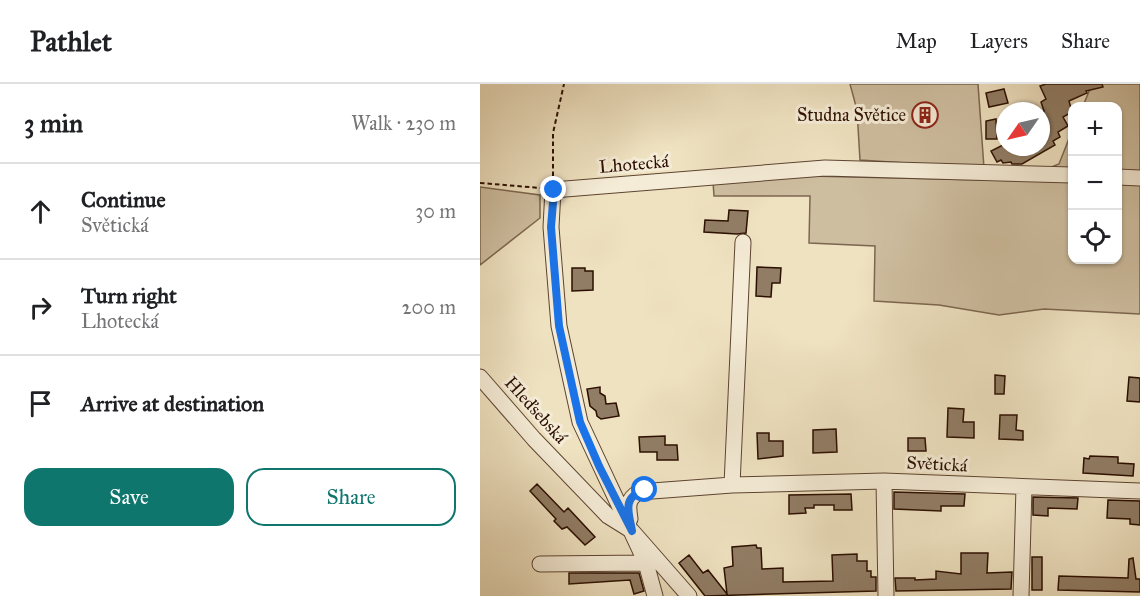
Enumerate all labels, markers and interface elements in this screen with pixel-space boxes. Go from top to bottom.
text: Pathlet [30,24,112,59]
text: Map [896,28,937,54]
text: Layers [970,28,1028,54]
text: Share [1061,28,1110,54]
building icon: Studna Světice [910,100,940,130]
north arrow [996,102,1050,156]
map controls [1068,102,1122,264]
button: + [1068,102,1122,156]
place label: Studna Světice [797,104,906,126]
text: 3 min [24,107,83,139]
text: Walk · 230 m [351,111,456,135]
street label: Lhotecká [598,150,670,178]
button: − [1068,156,1122,210]
route end [540,176,566,202]
text: Continue [81,186,166,213]
icon: ahead [24,195,57,228]
text: 30 m [415,199,456,223]
button: locate [1068,210,1122,264]
text: Světická [81,213,149,237]
text: Turn right [81,282,177,309]
icon: right [24,291,57,324]
text: 200 m [402,295,456,319]
text: Lhotecká [81,309,159,333]
street label: Hleďsebská [500,372,572,448]
icon: arrive [24,387,57,420]
text: Arrive at destination [81,390,264,417]
street label: Světická [906,451,968,477]
button: Save [24,468,234,526]
button: Share [246,468,456,526]
route start [631,476,657,502]

